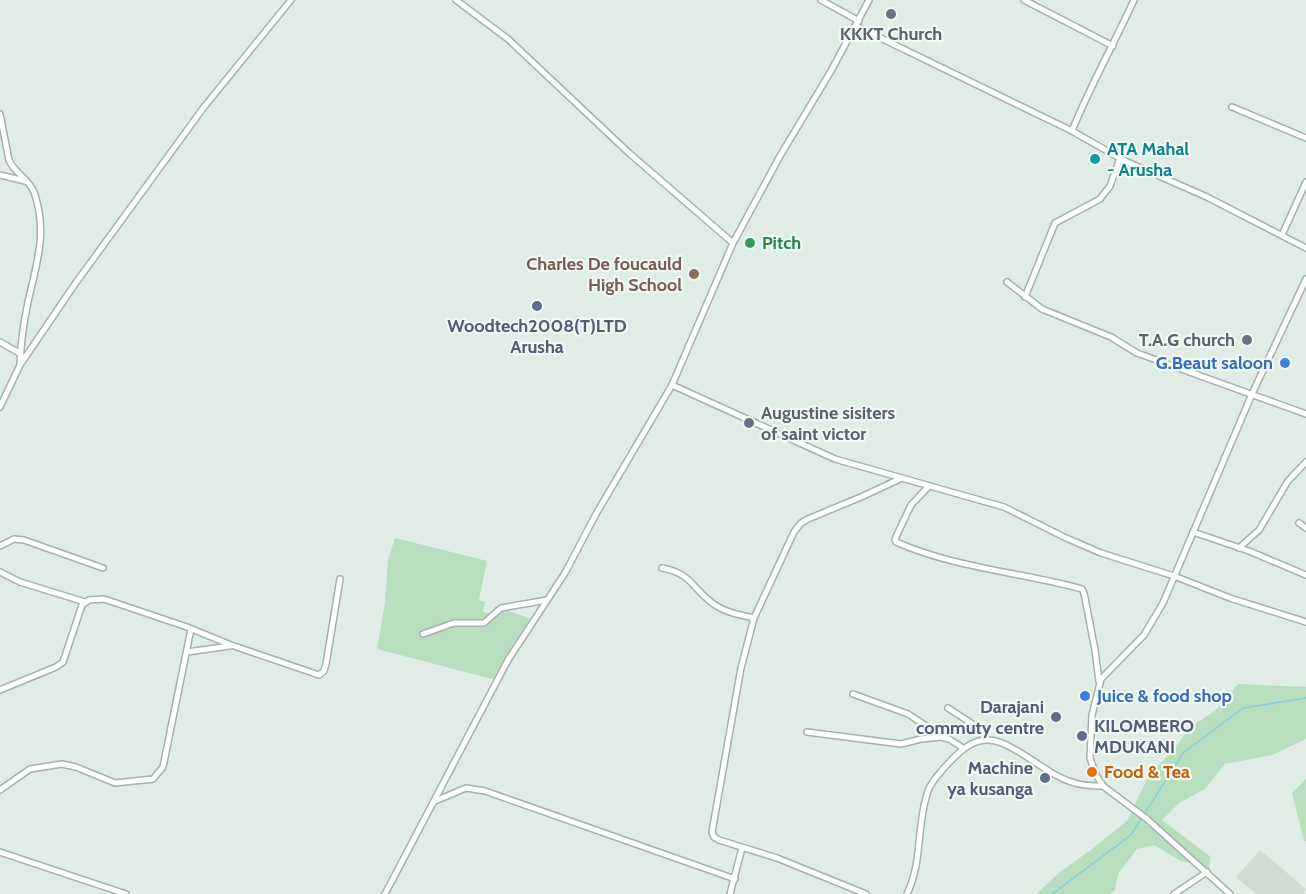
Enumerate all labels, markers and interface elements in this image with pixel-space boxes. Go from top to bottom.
marker: KKKT Church [884,7,898,21]
place label: KKKT Church [840,23,942,45]
place label: ATA Mahal - Arusha [1107,138,1189,181]
marker: ATA Mahal - Arusha [1088,152,1102,166]
place label: Pitch [762,232,801,254]
marker: Pitch [743,236,757,250]
place label: Charles De foucauld High School [526,253,682,296]
marker: Charles De foucauld High School [687,267,701,281]
marker: Woodtech2008(T)LTD Arusha [530,299,544,313]
place label: Woodtech2008(T)LTD Arusha [447,315,627,358]
place label: T.A.G church [1139,329,1235,351]
marker: T.A.G church [1240,333,1254,347]
place label: G.Beaut saloon [1156,352,1273,374]
marker: G.Beaut saloon [1278,356,1292,370]
place label: Augustine sisiters of saint victor [761,402,896,445]
marker: Augustine sisiters of saint victor [742,416,756,430]
place label: Juice & food shop [1096,685,1232,707]
marker: Juice & food shop [1078,689,1092,703]
place label: Darajani commuty centre [916,696,1044,739]
marker: Darajani commuty centre [1049,710,1063,724]
place label: KILOMBERO MDUKANI [1094,715,1194,758]
marker: KILOMBERO MDUKANI [1075,729,1089,743]
place label: Machine ya kusanga [947,757,1033,800]
place label: Food & Tea [1104,761,1190,783]
marker: Food & Tea [1085,765,1099,779]
marker: Machine ya kusanga [1038,771,1052,785]

